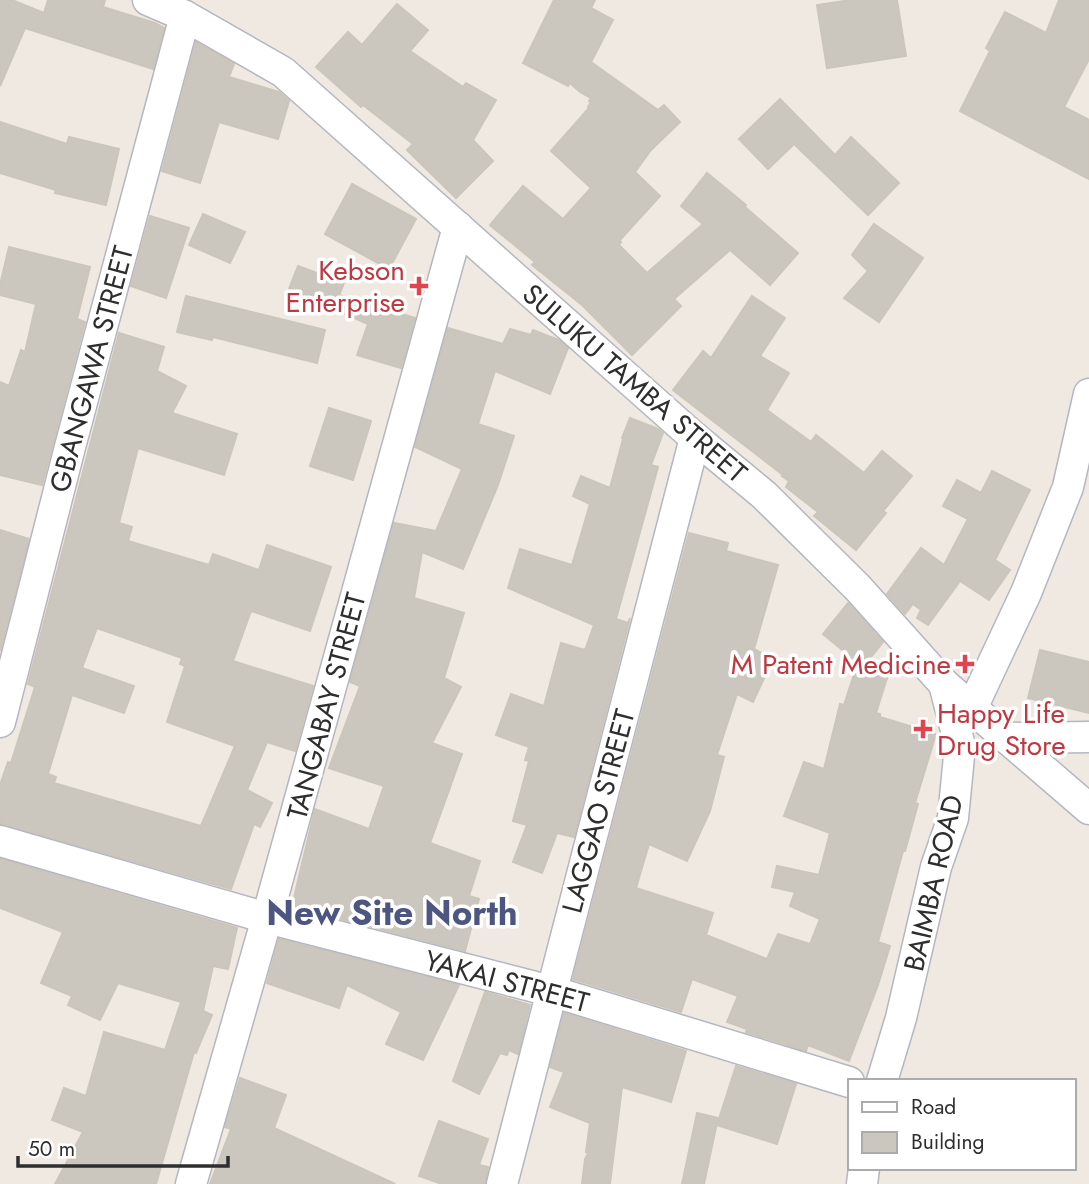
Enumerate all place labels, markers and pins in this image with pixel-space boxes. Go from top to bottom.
place label: Kebson Enterprise [286,250,405,323]
marker: Kebson Enterprise [411,278,427,294]
place label: M Patent Medicine [731,644,951,685]
marker: M Patent Medicine [957,656,973,672]
place label: Happy Life Drug Store [937,693,1066,766]
marker: Happy Life Drug Store [915,721,931,737]

